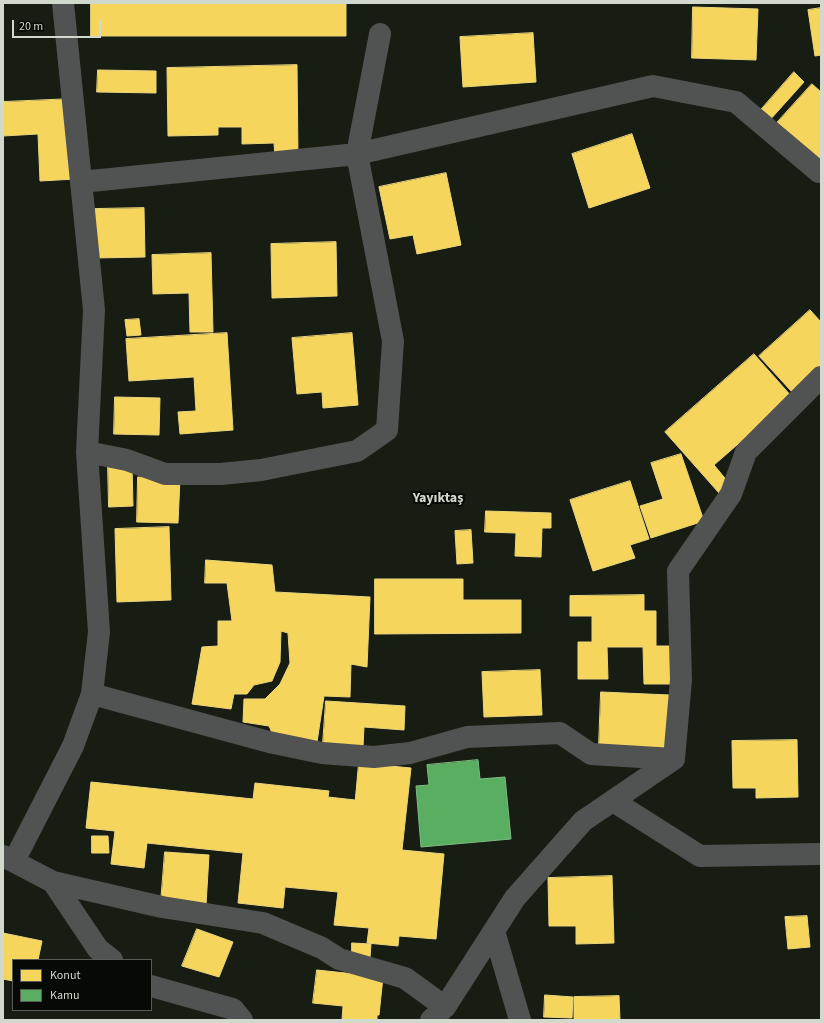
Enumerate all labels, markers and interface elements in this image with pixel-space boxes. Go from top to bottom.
scale bar [14,12,103,38]
text: 20 m [19,18,43,35]
district label: Yayıktaş [413,491,463,507]
legend [12,959,152,1011]
text: Konut [50,967,81,984]
text: Kamu [50,987,79,1004]

